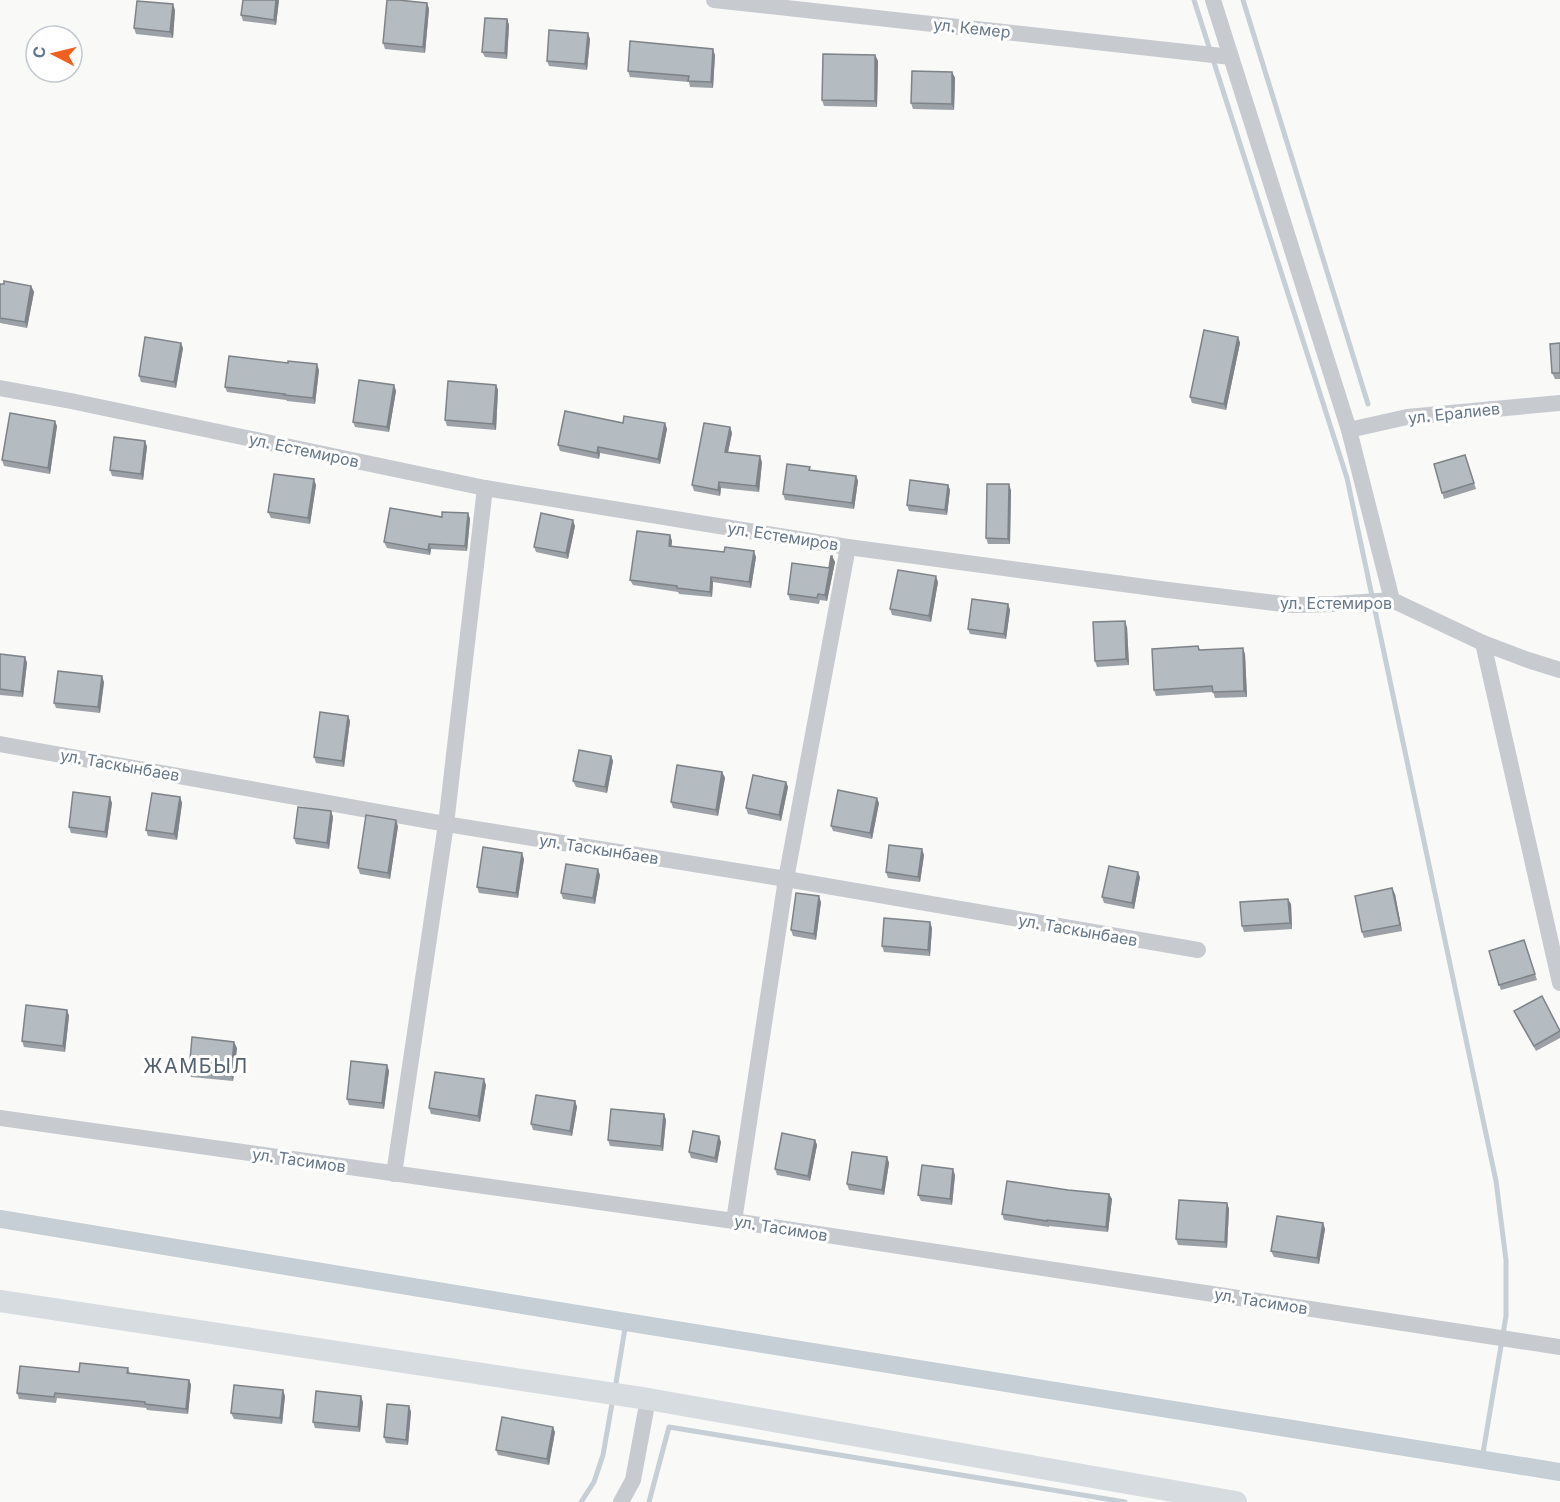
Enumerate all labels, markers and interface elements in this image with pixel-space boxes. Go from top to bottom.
street label: ул. Кемер [932,14,1012,42]
north arrow [24,24,84,84]
text: С [28,45,50,59]
street label: ул. Ералиев [1407,398,1501,428]
street label: ул. Естемиров [247,429,361,471]
street label: ул. Естемиров [726,517,840,555]
street label: ул. Естемиров [1280,593,1392,613]
street label: ул. Таскынбаев [59,745,181,785]
street label: ул. Таскынбаев [538,830,660,868]
street label: ул. Таскынбаев [1017,910,1139,950]
district label: ЖАМБЫЛ [143,1054,249,1078]
street label: ул. Тасимов [251,1144,347,1176]
street label: ул. Тасимов [733,1211,829,1245]
street label: ул. Тасимов [1213,1284,1309,1318]

